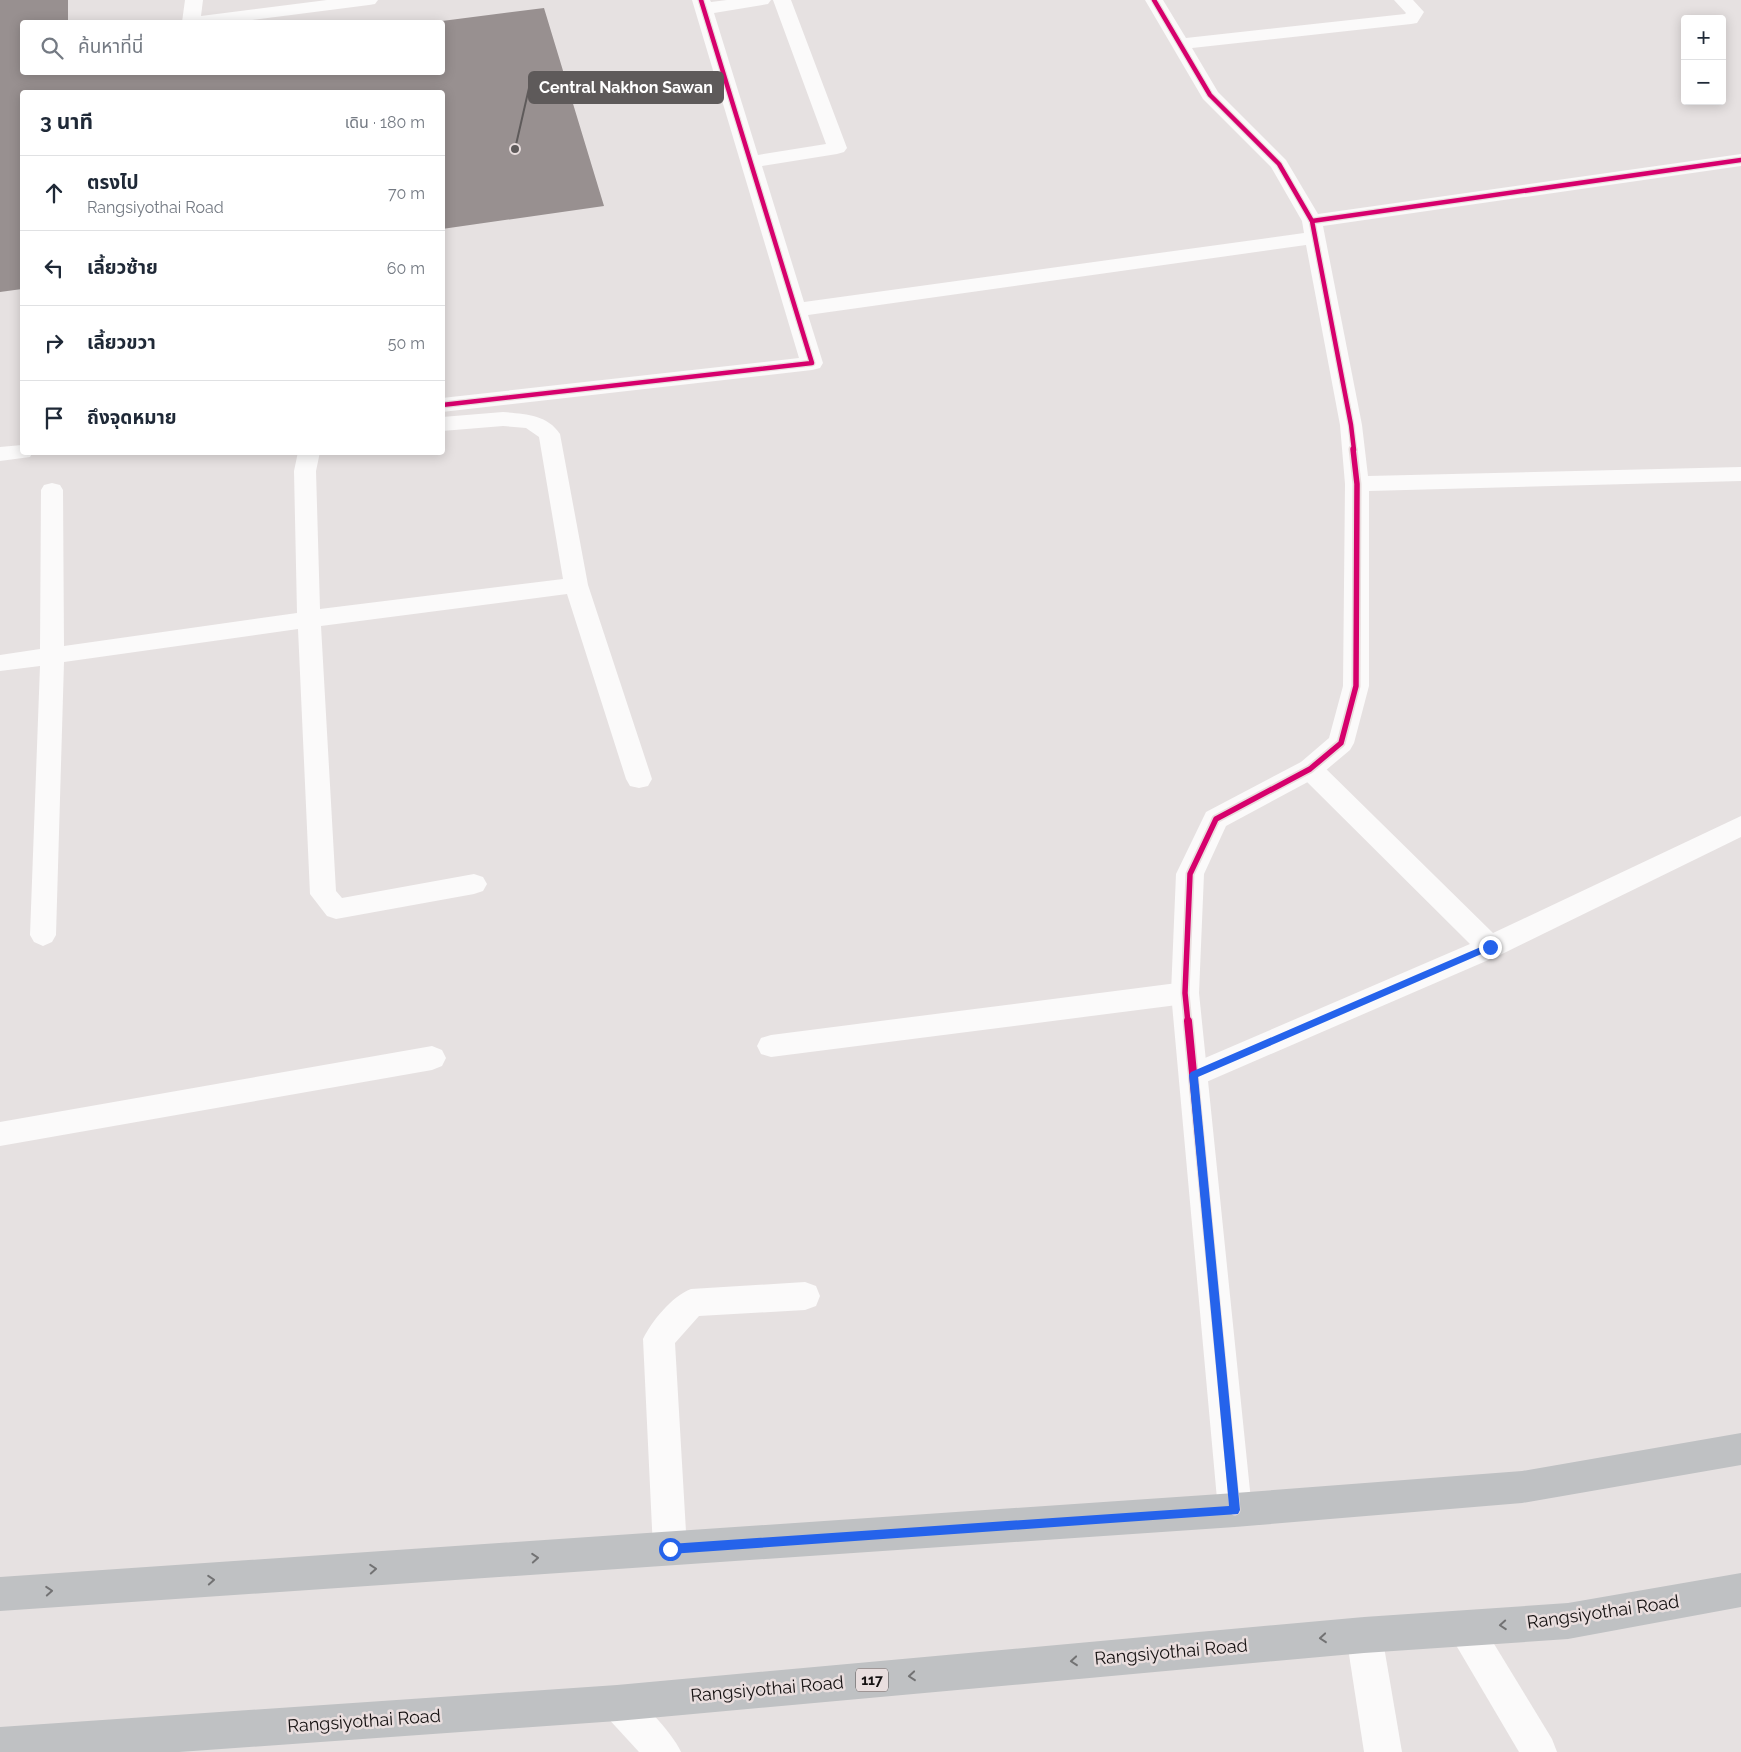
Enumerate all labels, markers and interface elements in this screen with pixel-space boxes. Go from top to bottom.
map controls [1681,15,1726,105]
button: + [1681,15,1726,60]
search box [20,20,445,75]
icon: search [38,34,66,62]
text: ค้นหาที่นี่ [78,35,143,57]
button: − [1681,60,1726,105]
callout: Central Nakhon Sawan [529,72,723,103]
text: Central Nakhon Sawan [539,78,713,97]
text: 3 นาที [40,109,93,134]
text: เดิน · 180 m [345,113,425,132]
text: ตรงไป [87,171,139,193]
icon: ahead [40,179,68,207]
text: 70 m [388,184,425,203]
text: Rangsiyothai Road [87,198,224,217]
icon: left [40,254,68,282]
text: เลี้ยวซ้าย [87,256,158,278]
text: 60 m [387,259,425,278]
icon: right [40,329,68,357]
text: เลี้ยวขวา [87,331,156,353]
text: 50 m [388,334,425,353]
icon: arrive [40,404,68,432]
text: ถึงจุดหมาย [87,406,177,428]
route end [1479,936,1502,959]
route start [659,1538,682,1561]
one-way arrow [531,1553,539,1564]
one-way arrow [369,1564,377,1575]
one-way arrow [207,1575,215,1586]
one-way arrow [45,1586,53,1597]
street label: Rangsiyothai Road [1525,1590,1680,1633]
one-way arrow [1498,1619,1506,1630]
one-way arrow [1319,1633,1327,1644]
street label: Rangsiyothai Road [1093,1634,1248,1669]
one-way arrow [1070,1655,1078,1666]
road number: 117 [856,1668,888,1692]
one-way arrow [908,1670,916,1681]
street label: Rangsiyothai Road [689,1671,844,1706]
street label: Rangsiyothai Road [287,1705,441,1736]

